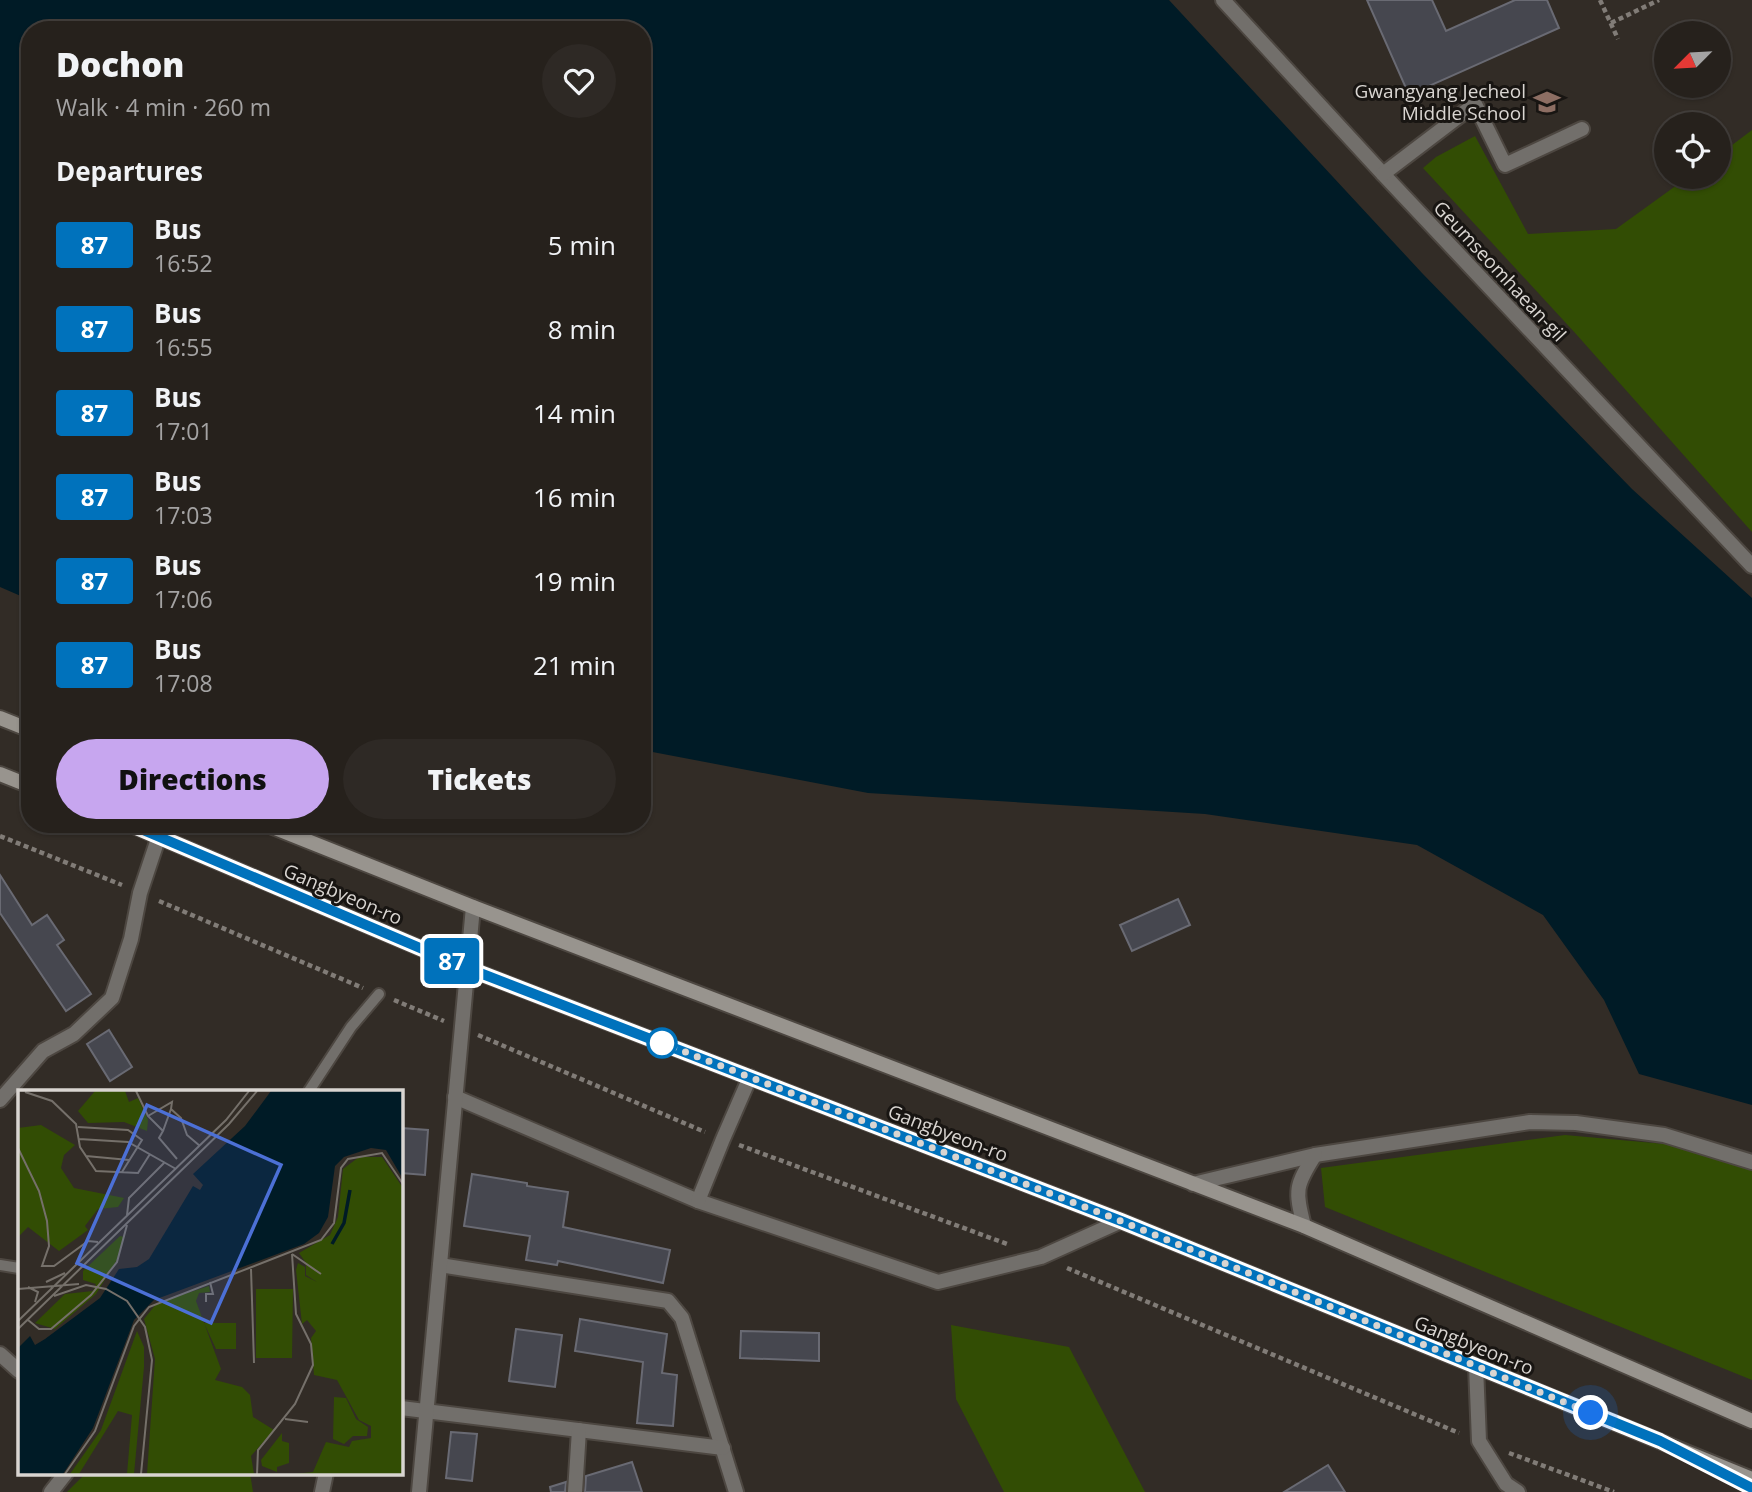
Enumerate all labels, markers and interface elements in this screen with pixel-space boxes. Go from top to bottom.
north arrow [1654,21,1731,98]
map controls [1654,21,1731,189]
text: Dochon [56,42,184,87]
button: heart [542,44,616,118]
place label: Gwangyang Jecheol Middle School [1355,78,1526,126]
school or university icon: Gwangyang Jecheol Middle School [1532,87,1562,117]
text: Walk · 4 min · 260 m [56,91,271,123]
button: locate [1654,112,1731,189]
text: Departures [56,153,203,189]
street label: Geumseomhaean-gil [1428,195,1572,347]
text: Bus [154,211,201,247]
text: 5 min [548,227,616,263]
text: 87 [81,228,108,261]
text: 16:52 [154,247,213,279]
text: Bus [154,295,201,331]
text: 8 min [548,311,616,347]
text: 87 [81,312,108,345]
text: 16:55 [154,331,213,363]
text: Bus [154,379,201,415]
text: 14 min [533,395,616,431]
text: 87 [81,396,108,429]
text: 17:01 [154,415,213,447]
text: Bus [154,463,201,499]
text: 16 min [533,479,616,515]
text: 87 [81,480,108,513]
text: 17:03 [154,499,213,531]
text: Bus [154,547,201,583]
text: 19 min [533,563,616,599]
text: 87 [81,564,108,597]
text: 17:06 [154,583,213,615]
text: Bus [154,631,201,667]
text: 21 min [533,647,616,683]
text: 87 [81,648,108,681]
text: 17:08 [154,667,213,699]
button: Directions [56,739,329,819]
button: Tickets [343,739,616,819]
street label: Gangbyeon-ro [280,857,406,931]
line badge: 87 [420,938,484,984]
text: 87 [438,944,466,977]
unlabelled marker [647,1028,677,1058]
inset map [18,1090,402,1474]
street label: Gangbyeon-ro [884,1098,1012,1168]
street label: Gangbyeon-ro [1410,1309,1538,1381]
your location [1573,1395,1608,1430]

